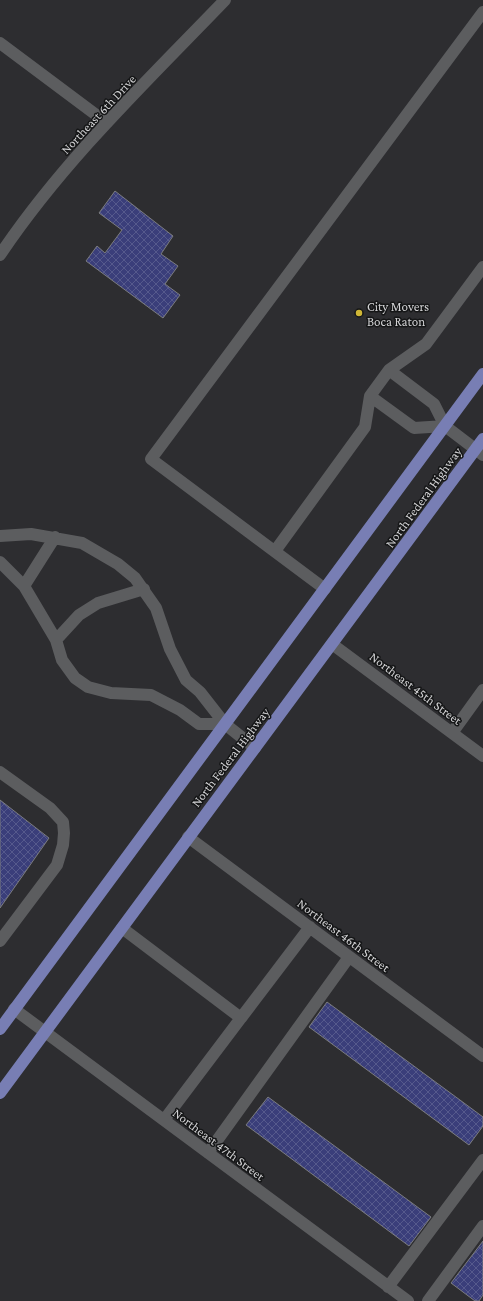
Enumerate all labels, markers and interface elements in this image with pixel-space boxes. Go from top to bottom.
street label: Northeast 6th Drive [58,71,139,157]
place label: City Movers Boca Raton [367,299,429,329]
marker: City Movers Boca Raton [354,308,364,318]
street label: North Federal Highway [382,443,465,550]
street label: Northeast 45th Street [367,649,465,728]
street label: North Federal Highway [188,704,273,810]
street label: Northeast 46th Street [295,896,393,975]
street label: Northeast 47th Street [170,1105,268,1184]

